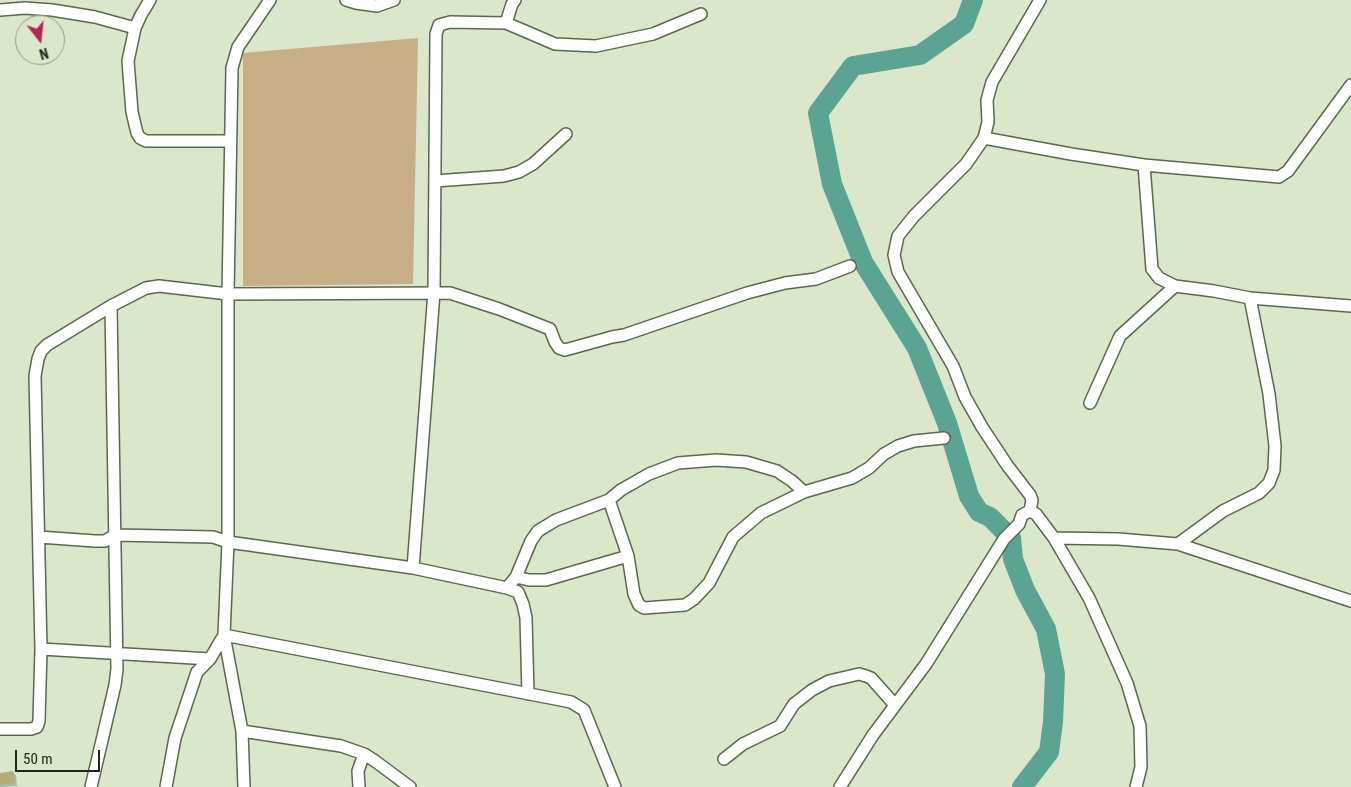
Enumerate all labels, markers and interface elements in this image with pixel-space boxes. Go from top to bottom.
north arrow [15,15,65,65]
text: N [38,45,50,62]
scale bar [18,740,102,772]
text: 50 m [23,750,53,768]

